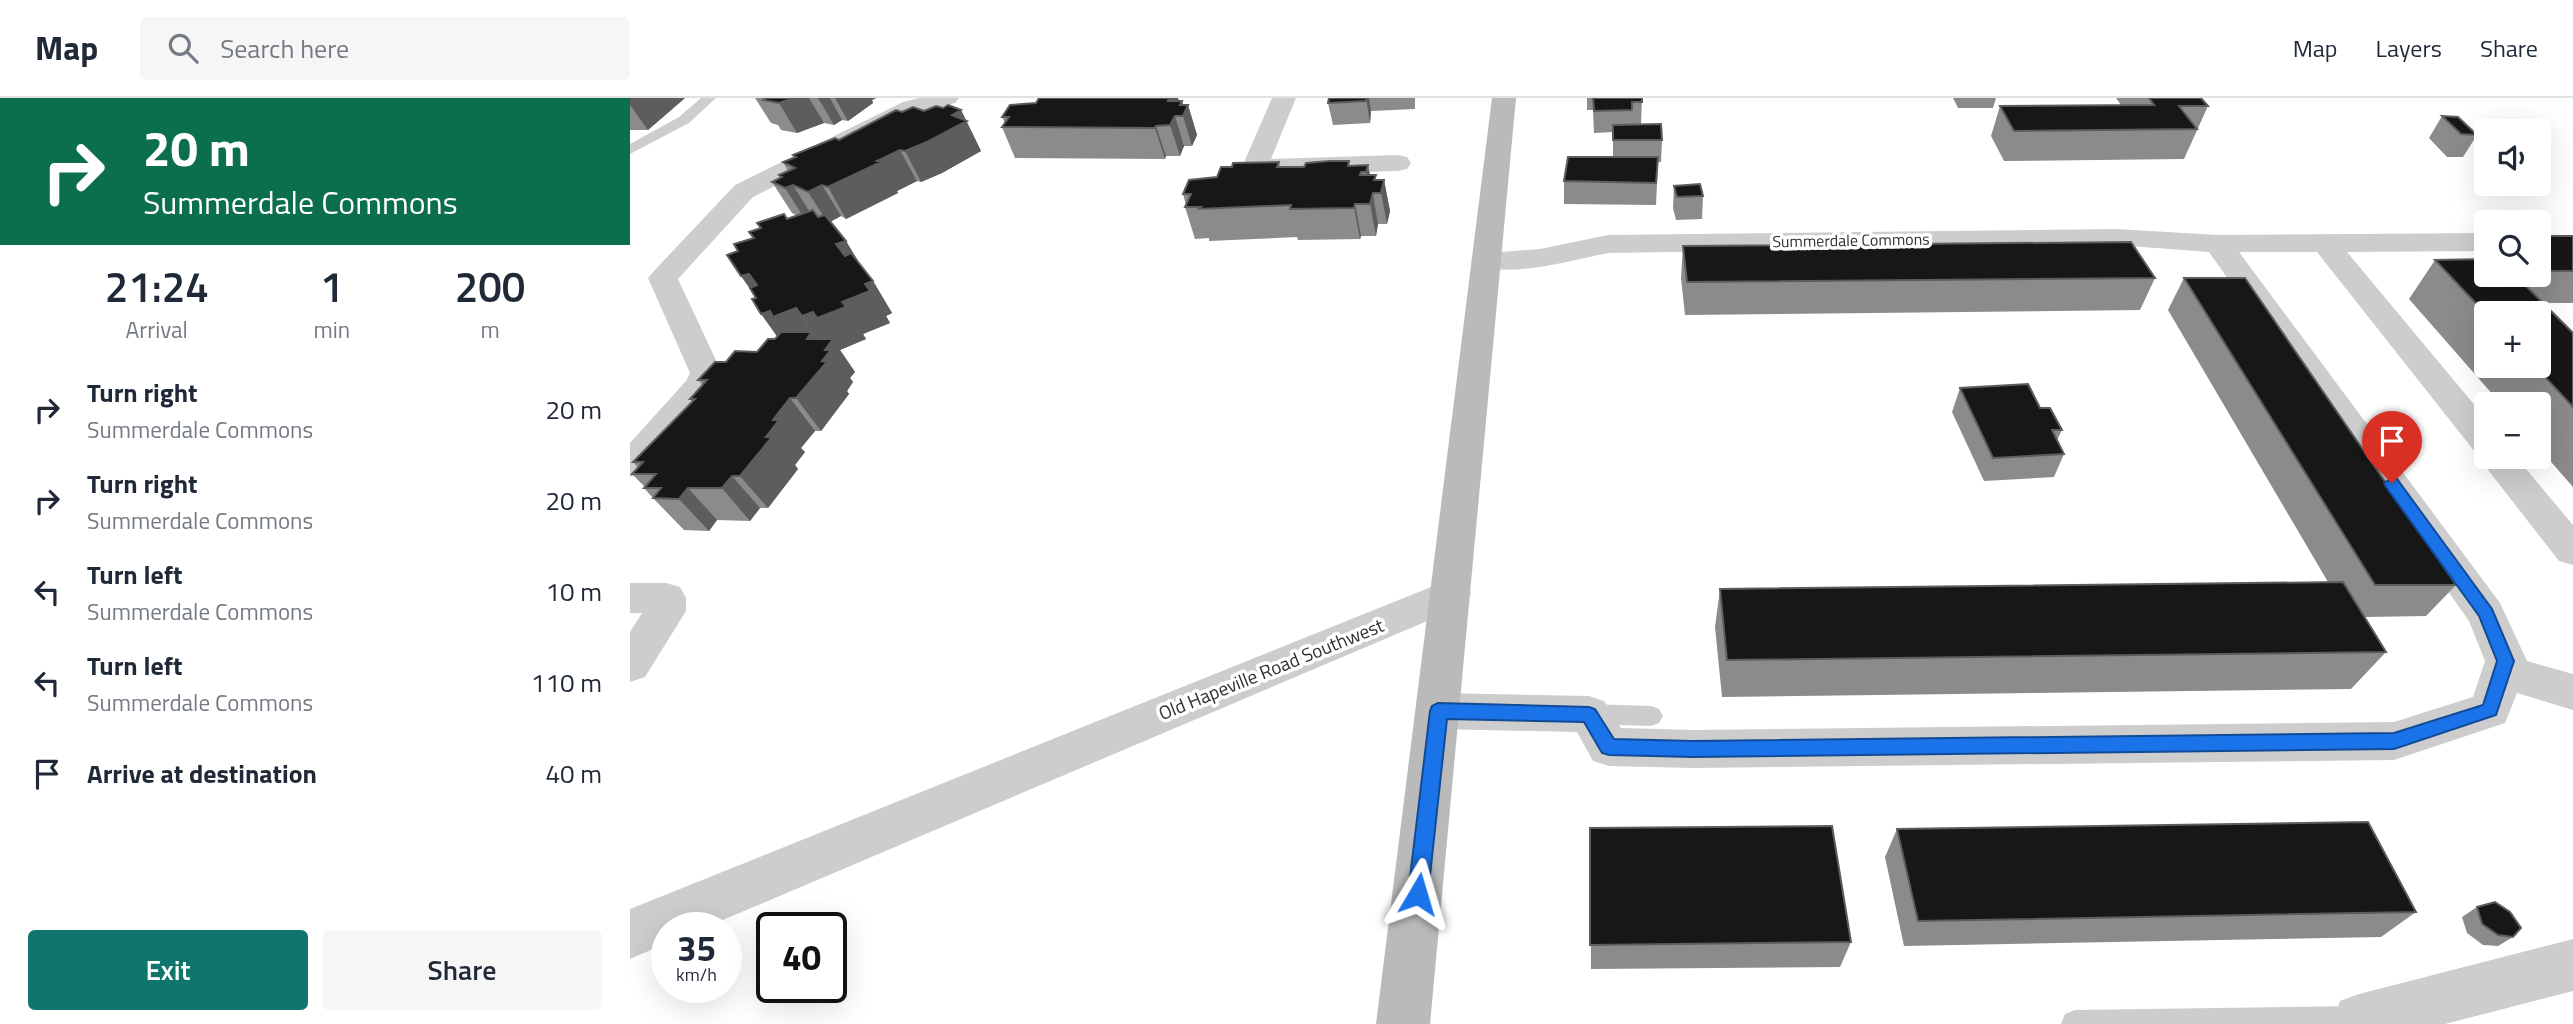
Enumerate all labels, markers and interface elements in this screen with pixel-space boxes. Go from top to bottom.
search box [140,17,630,80]
text: Map [35,23,98,73]
icon: search [164,29,202,67]
text: Search here [220,29,349,68]
text: Map [2293,30,2338,66]
text: Layers [2376,30,2442,66]
text: Share [2480,30,2538,66]
text: 20 m [143,110,250,185]
map controls [2474,119,2551,469]
button: sound [2474,119,2551,196]
icon: right [28,126,119,217]
text: Summerdale Commons [143,178,458,226]
button: search [2474,210,2551,287]
street label: Summerdale Commons [1772,227,1930,253]
text: 21:24 [105,254,209,318]
text: 1 [320,254,344,318]
text: 200 [455,254,525,318]
button: + [2474,301,2551,378]
text: Arrival [126,312,188,347]
text: min [313,312,350,347]
text: m [480,312,500,347]
text: Turn right [87,373,198,412]
text: 20 m [545,390,602,429]
icon: right [28,391,66,429]
button: − [2474,392,2551,469]
pin [2362,411,2422,483]
text: Summerdale Commons [87,412,313,447]
icon: arrive [2373,422,2411,460]
text: Turn right [87,464,198,503]
text: 20 m [545,481,602,520]
icon: right [28,482,66,520]
text: Summerdale Commons [87,503,313,538]
text: Turn left [87,555,182,594]
text: 10 m [545,572,602,611]
icon: left [28,573,66,611]
text: Summerdale Commons [87,594,313,629]
street label: Old Hapeville Road Southwest [1154,610,1388,727]
text: Turn left [87,646,182,685]
text: 110 m [531,663,602,702]
icon: left [28,664,66,702]
text: Summerdale Commons [87,685,313,720]
text: Arrive at destination [87,754,317,793]
text: 40 m [545,754,602,793]
icon: arrive [28,755,66,793]
position arrow [1381,857,1455,931]
speed limit sign: 40 [756,912,847,1003]
text: 35 [677,921,716,975]
button: Exit [28,930,308,1010]
button: Share [322,930,602,1010]
text: km/h [676,961,717,988]

